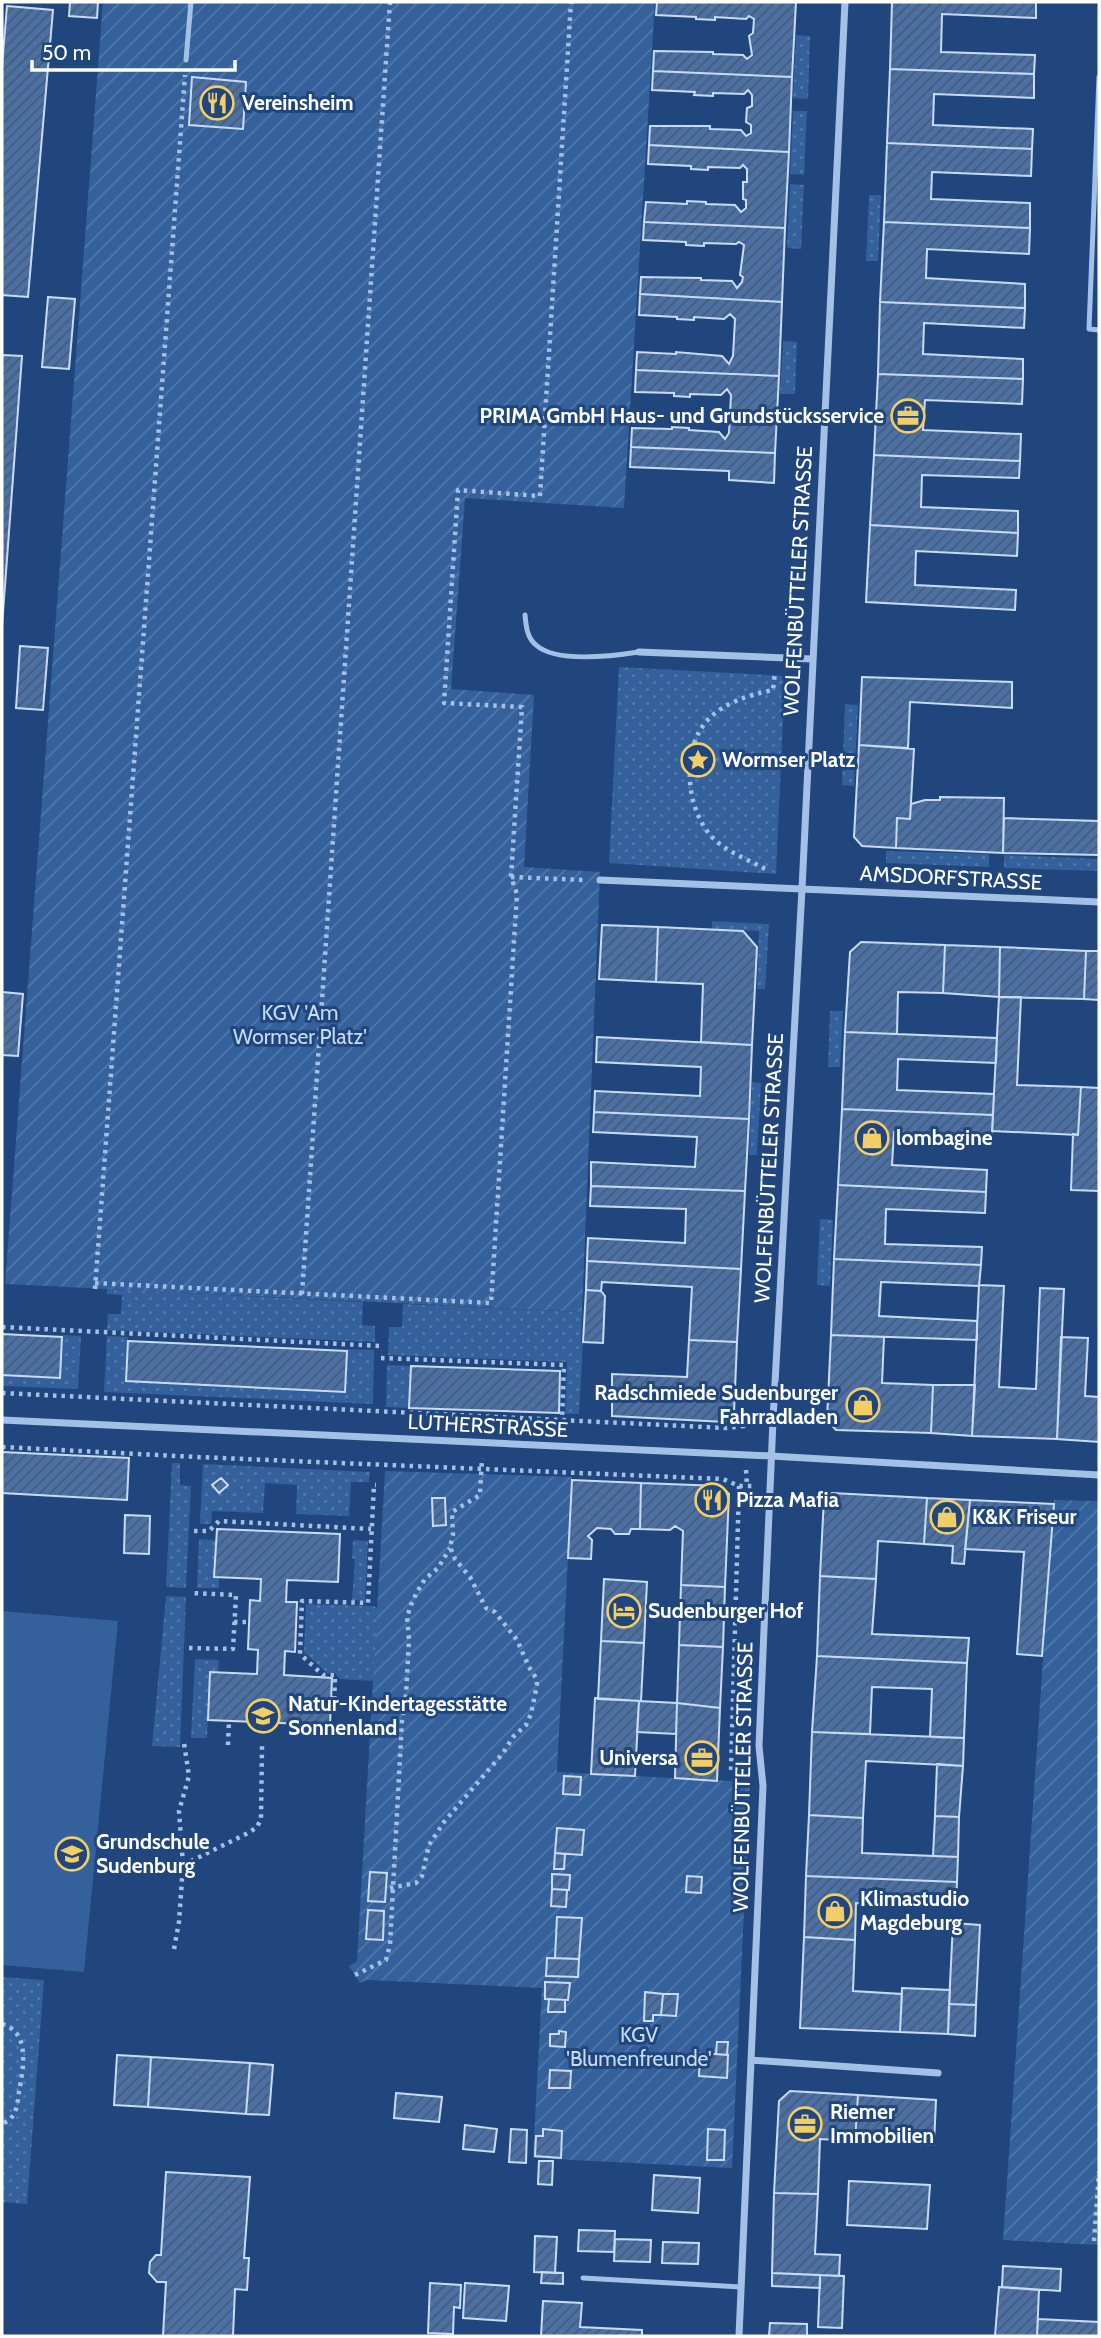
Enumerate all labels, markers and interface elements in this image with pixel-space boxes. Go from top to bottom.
scale bar [32,28,234,72]
text: 50 m [42,40,91,65]
restaurant icon: Vereinsheim [198,84,236,122]
place label: Vereinsheim [242,90,354,115]
office icon: PRIMA GmbH Haus- und Grundstücksservice [889,397,927,435]
place label: PRIMA GmbH Haus- und Grundstücksservice [480,403,884,428]
street label: WOLFENBÜTTELER STRASSE [778,445,817,717]
place icon: Wormser Platz [679,741,717,779]
place label: Wormser Platz [722,747,855,772]
street label: AMSDORFSTRASSE [859,860,1043,895]
park label: KGV 'Am Wormser Platz' [233,1000,367,1049]
street label: WOLFENBÜTTELER STRASSE [749,1032,788,1304]
shop icon: lombagine [853,1119,891,1157]
place label: lombagine [896,1125,993,1150]
place label: Radschmiede Sudenburger Fahrradladen [594,1380,838,1429]
shop icon: Radschmiede Sudenburger Fahrradladen [844,1386,882,1424]
street label: LUTHERSTRASSE [407,1409,569,1442]
restaurant icon: Pizza Mafia [693,1481,731,1519]
place label: Pizza Mafia [736,1487,840,1512]
shop icon: K&K Friseur [928,1498,966,1536]
place label: K&K Friseur [972,1504,1077,1529]
hotel icon: Sudenburger Hof [605,1592,643,1630]
place label: Sudenburger Hof [648,1598,803,1623]
street label: WOLFENBÜTTELER STRASSE [728,1642,757,1912]
place label: Natur-Kindertagesstätte Sonnenland [288,1691,507,1740]
school or university icon: Natur-Kindertagesstätte Sonnenland [244,1697,282,1735]
office icon: Universa [683,1739,721,1777]
place label: Universa [599,1745,679,1770]
place label: Grundschule Sudenburg [96,1829,210,1878]
school or university icon: Grundschule Sudenburg [53,1835,91,1873]
place label: Klimastudio Magdeburg [860,1886,969,1935]
shop icon: Klimastudio Magdeburg [816,1892,854,1930]
park label: KGV 'Blumenfreunde' [566,2022,712,2071]
place label: Riemer Immobilien [830,2099,934,2148]
office icon: Riemer Immobilien [786,2105,824,2143]

